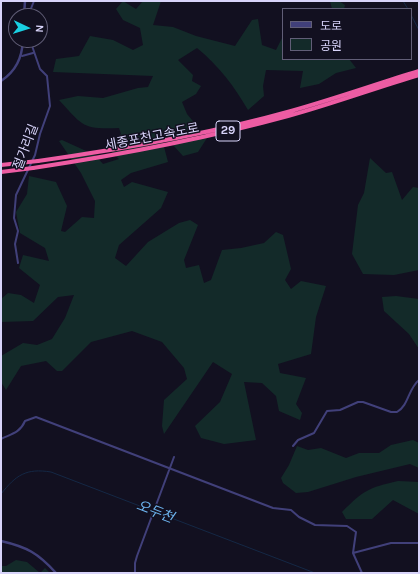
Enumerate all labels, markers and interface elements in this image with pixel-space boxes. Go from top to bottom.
north arrow [8,8,48,48]
legend [282,8,412,60]
text: 도로 [320,19,342,33]
text: N [33,24,46,33]
text: 공원 [320,39,342,53]
street label: 세종포천고속도로 [104,120,200,154]
road number: 29 [216,121,240,141]
street label: 절가리길 [10,122,42,172]
water label: 오두천 [134,497,176,527]

